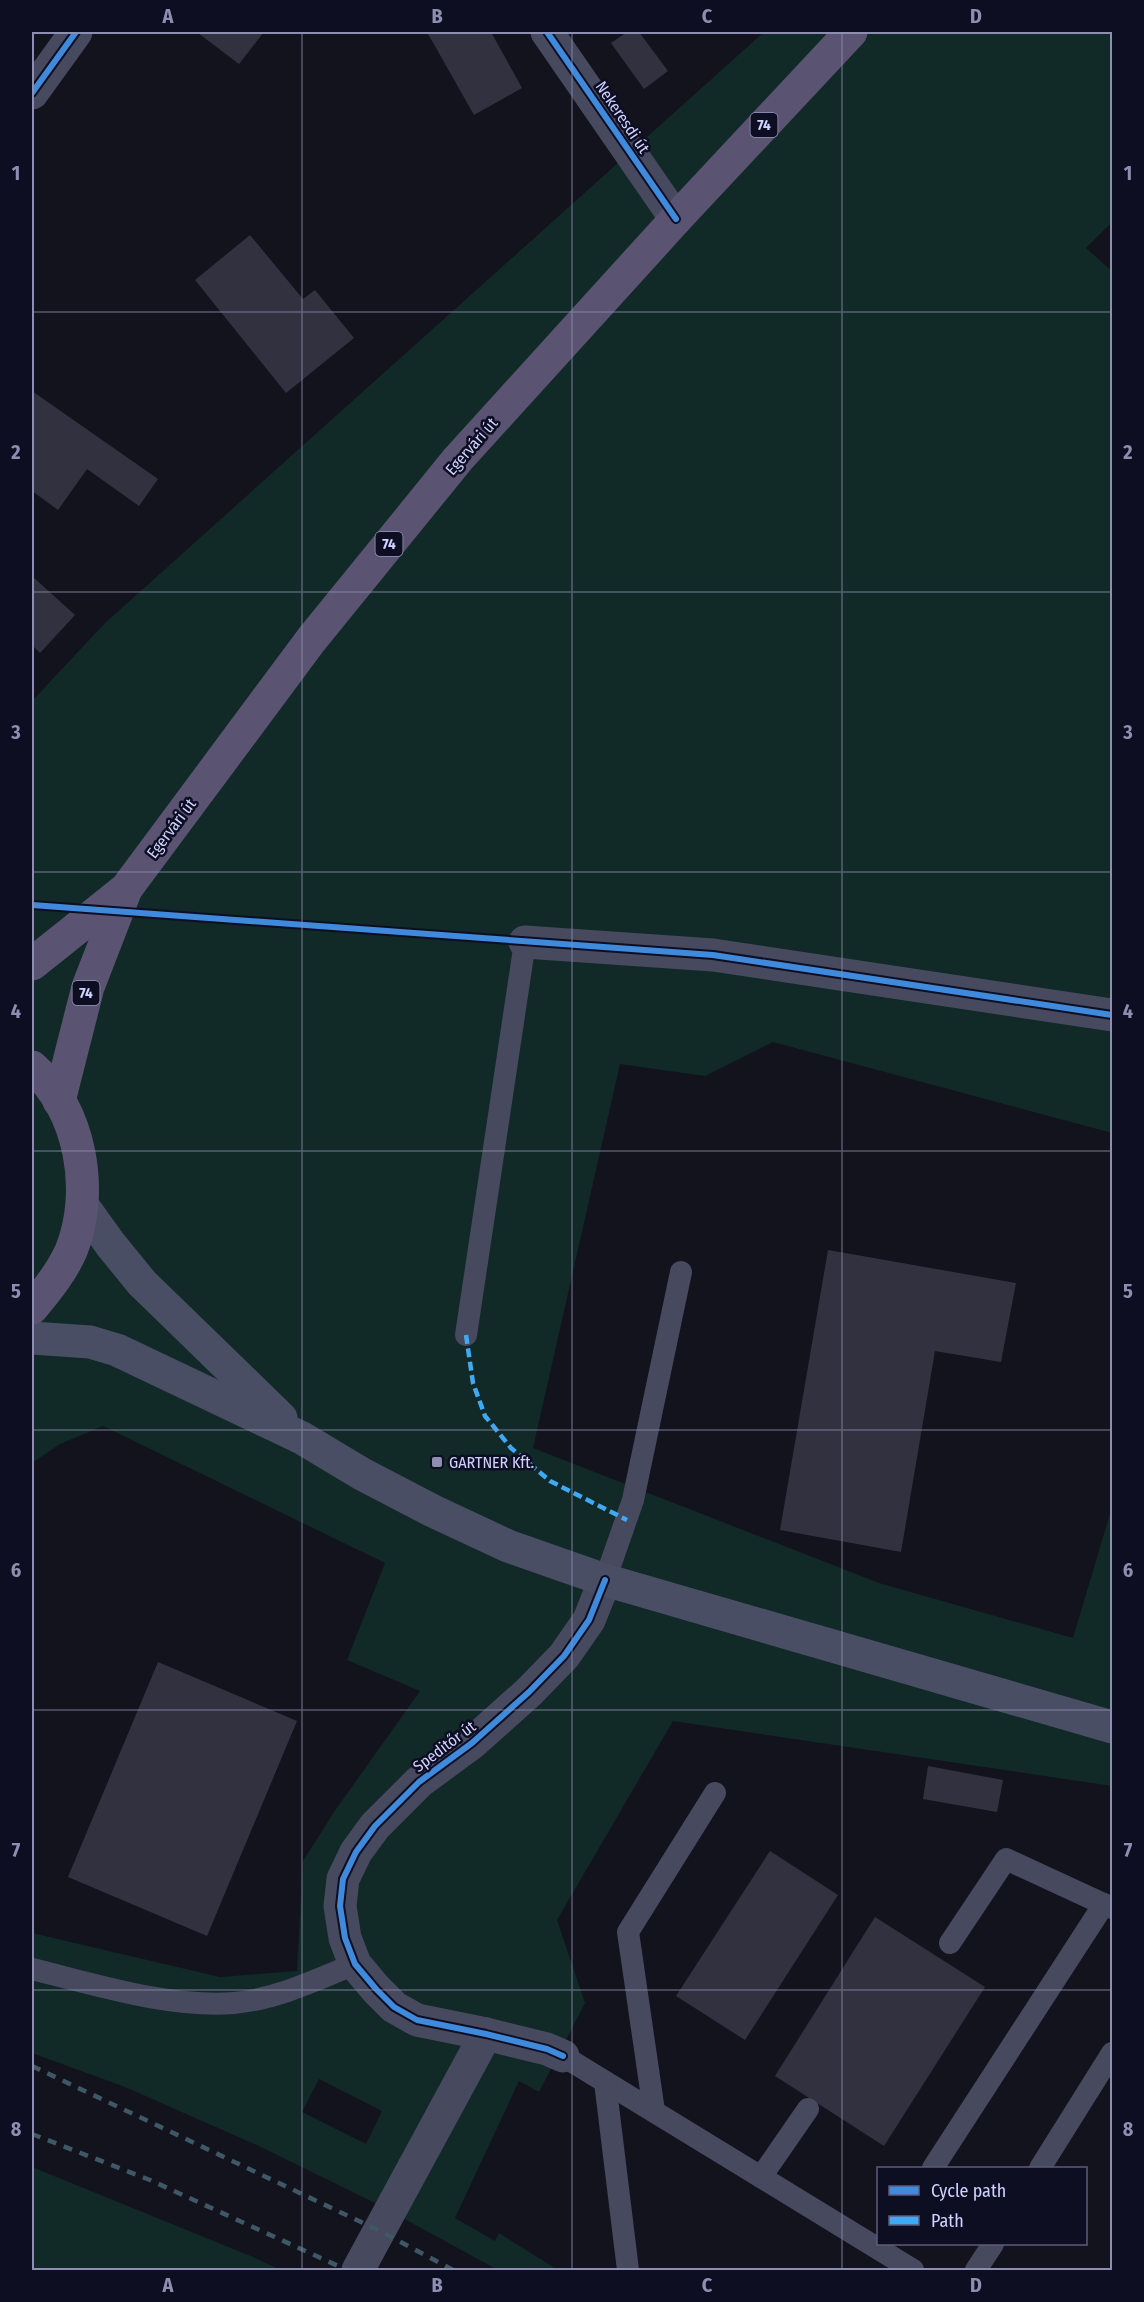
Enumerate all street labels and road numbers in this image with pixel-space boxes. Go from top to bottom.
street label: Nekeresdi út [592,78,654,157]
road number: 74 [750,113,777,137]
street label: Egervári út [441,413,502,479]
road number: 74 [376,532,402,556]
street label: Egervári út [143,794,200,862]
road number: 74 [72,981,100,1005]
street label: Speditőr út [409,1716,480,1776]

